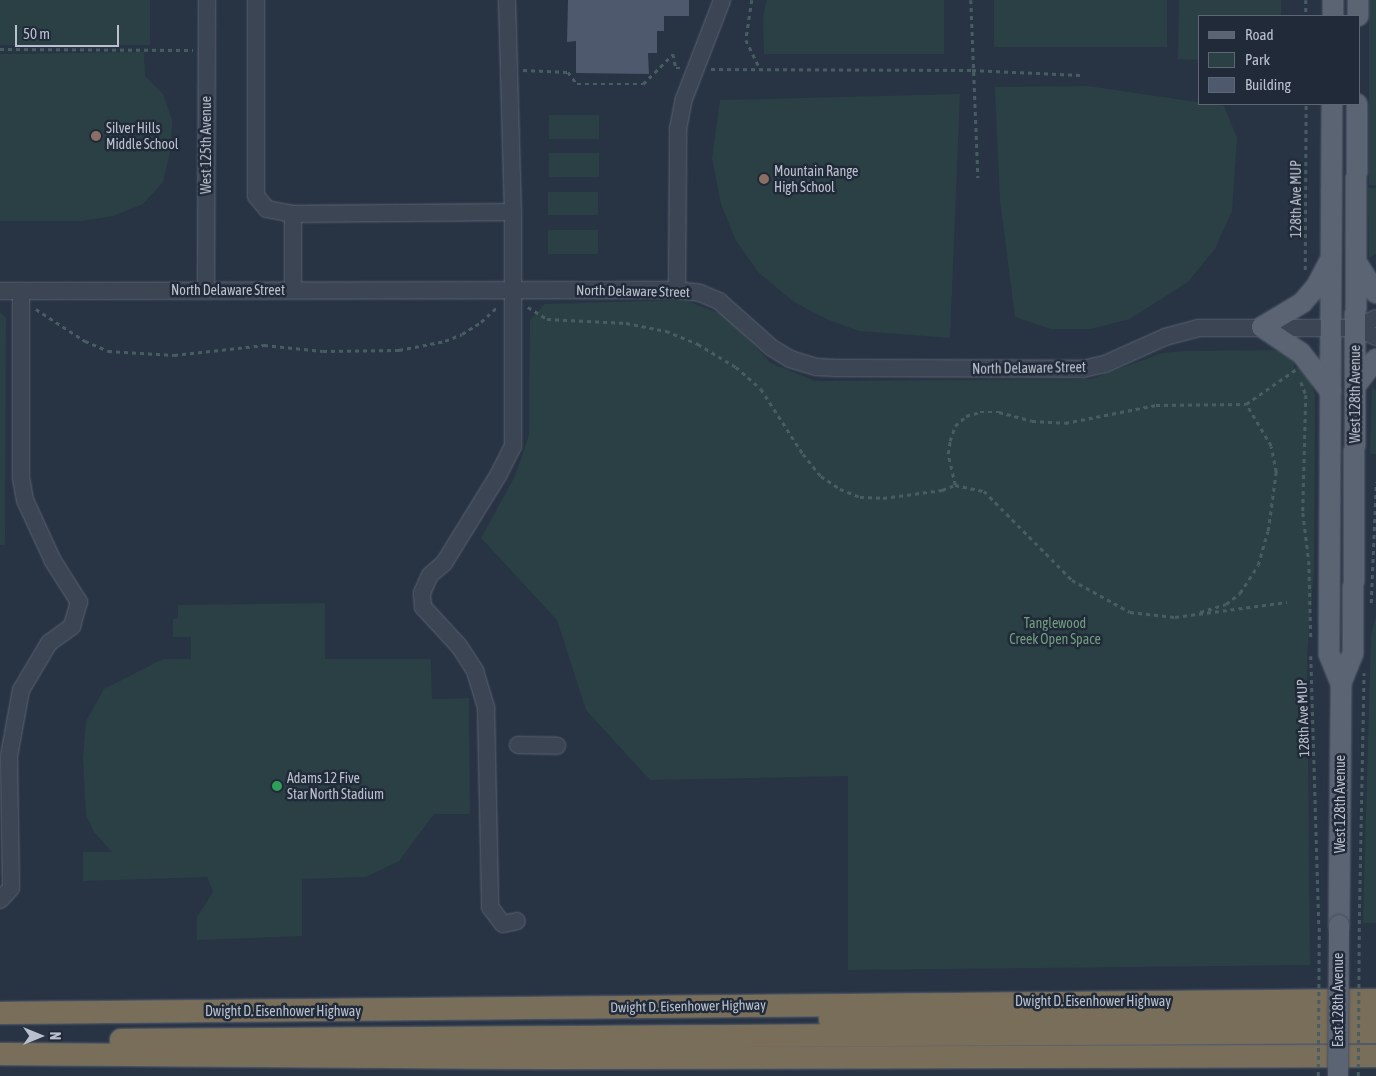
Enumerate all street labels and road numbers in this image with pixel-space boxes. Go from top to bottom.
street label: West 125th Avenue [198,96,214,194]
street label: 128th Ave MUP [1288,160,1304,238]
street label: North Delaware Street [171,282,285,298]
street label: North Delaware Street [576,282,690,300]
street label: West 128th Avenue [1347,345,1363,443]
street label: North Delaware Street [972,359,1086,377]
street label: 128th Ave MUP [1293,679,1313,757]
street label: West 128th Avenue [1332,755,1348,853]
street label: East 128th Avenue [1330,953,1346,1047]
street label: Dwight D. Eisenhower Highway [1015,993,1171,1009]
street label: Dwight D. Eisenhower Highway [610,996,766,1016]
street label: Dwight D. Eisenhower Highway [205,1003,361,1019]

